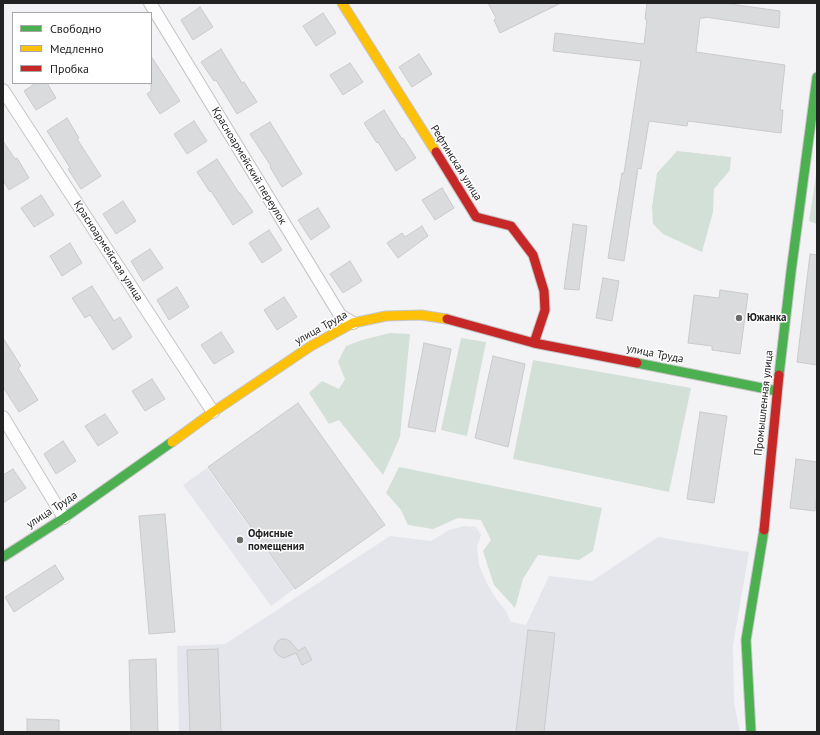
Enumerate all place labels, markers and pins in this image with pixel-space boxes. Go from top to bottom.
place label: Южанка [747,311,787,325]
marker: Южанка [734,313,744,323]
place label: Офисные помещения [248,527,304,553]
marker: Офисные помещения [235,535,245,545]

